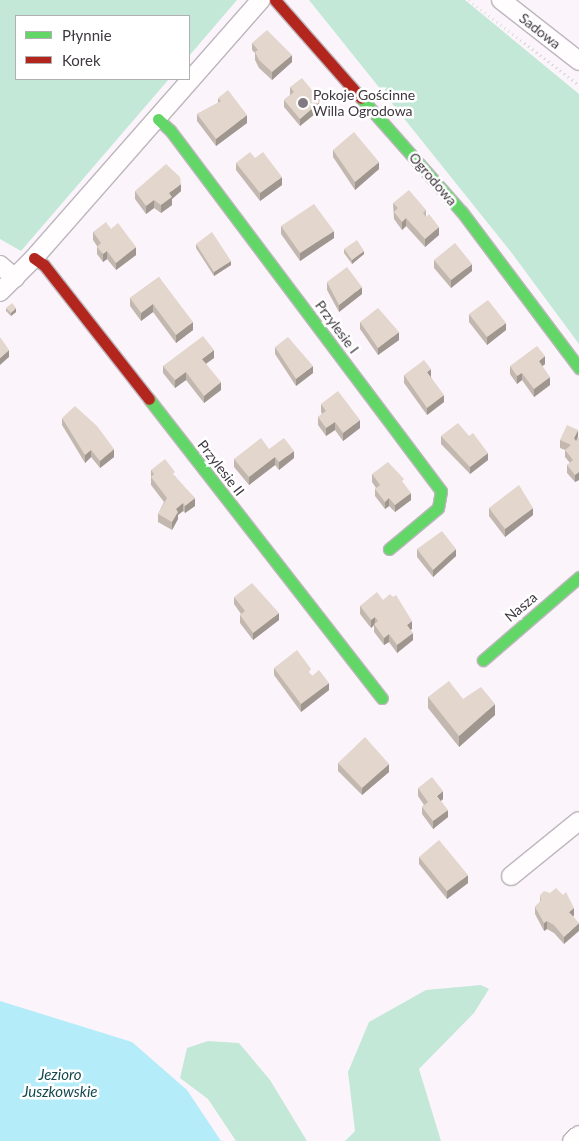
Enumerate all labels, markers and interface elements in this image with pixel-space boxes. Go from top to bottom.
street label: Sadowa [516,10,564,52]
legend [15,15,190,80]
text: Płynnie [62,26,112,44]
text: Korek [62,51,101,69]
place label: Pokoje Gościnne Willa Ogrodowa [313,87,415,120]
marker: Pokoje Gościnne Willa Ogrodowa [297,97,309,109]
street label: Ogrodowa [405,149,461,209]
street label: Przylesie I [312,297,362,357]
street label: Przylesie II [194,437,248,499]
street label: Nasza [502,589,540,625]
water label: Jezioro Juszkowskie [22,1065,98,1100]

